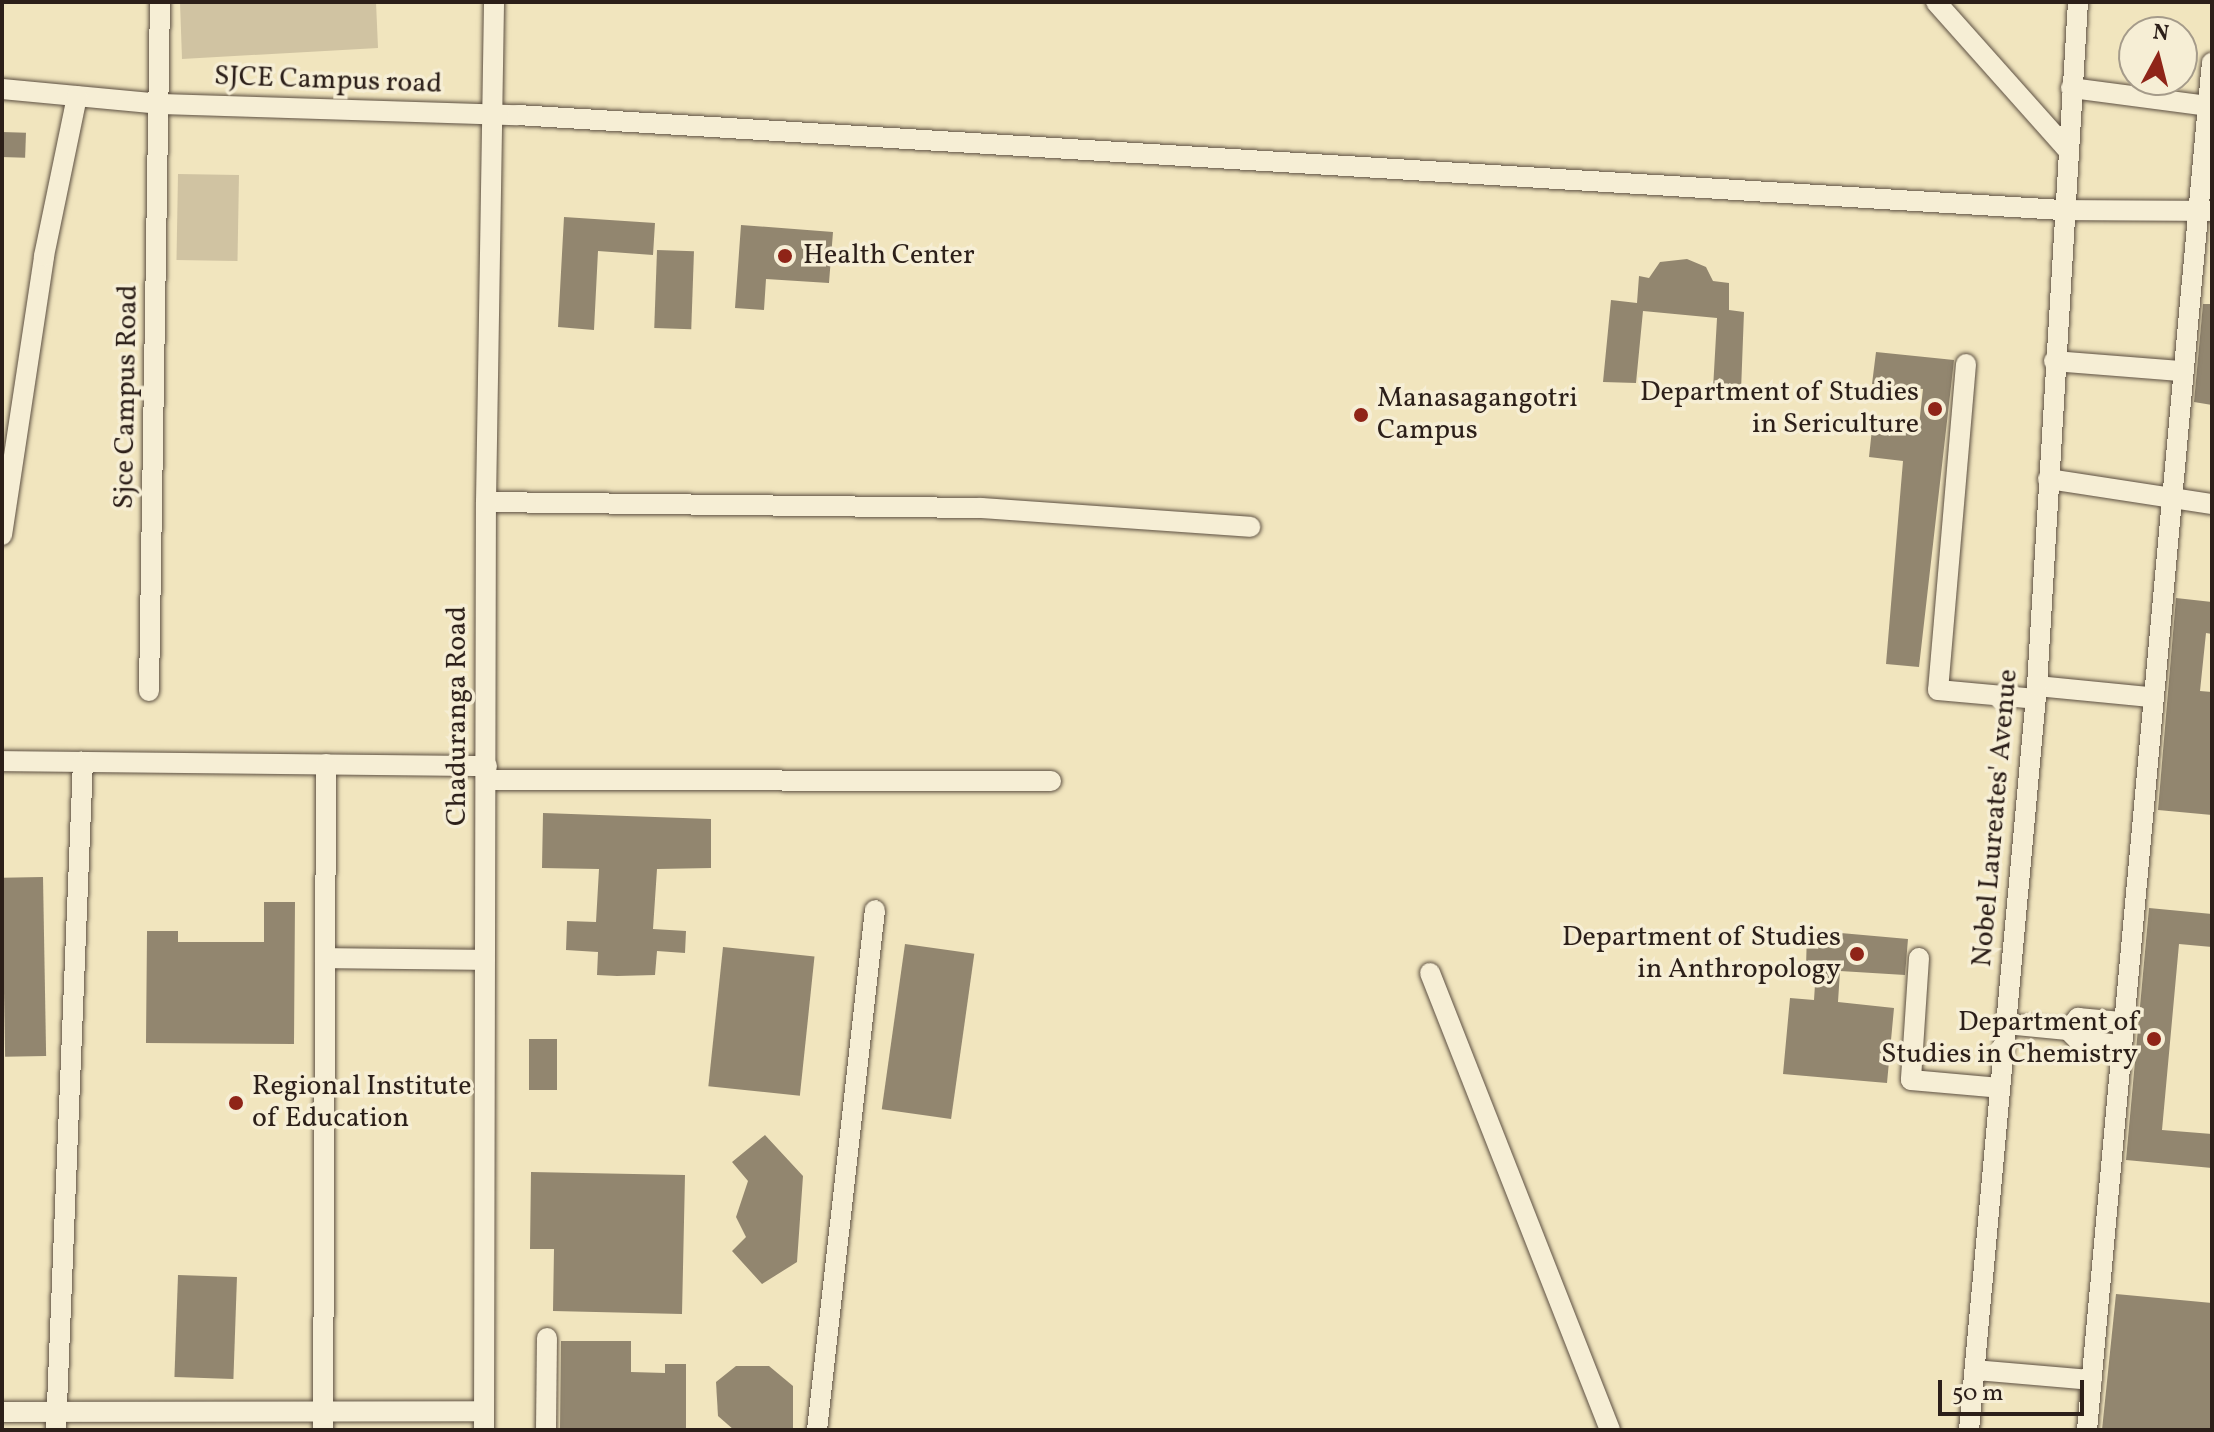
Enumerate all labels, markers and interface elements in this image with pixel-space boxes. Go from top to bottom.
north arrow [2118,16,2198,96]
text: N [2151,17,2171,50]
street label: SJCE Campus road [213,60,443,102]
place label: Health Center [803,239,975,273]
marker: Health Center [774,245,796,267]
street label: Sjce Campus Road [108,285,146,509]
place label: Department of Studies in Sericulture [1643,376,1919,442]
place label: Manasagangotri Campus [1377,382,1578,448]
marker: Department of Studies in Sericulture [1926,400,1944,418]
marker: Manasagangotri Campus [1352,406,1370,424]
street label: Chaduranga Road [441,606,475,826]
street label: Nobel Laureates' Avenue [1966,668,2026,968]
place label: Department of Studies in Anthropology [1565,921,1841,987]
marker: Department of Studies in Anthropology [1848,945,1866,963]
place label: Department of Studies in Chemistry [1881,1006,2138,1072]
marker: Department of Studies in Chemistry [2145,1030,2163,1048]
place label: Regional Institute of Education [252,1070,471,1136]
marker: Regional Institute of Education [227,1094,245,1112]
scale bar [1942,1364,2088,1414]
text: 50 m [1952,1377,2004,1411]

